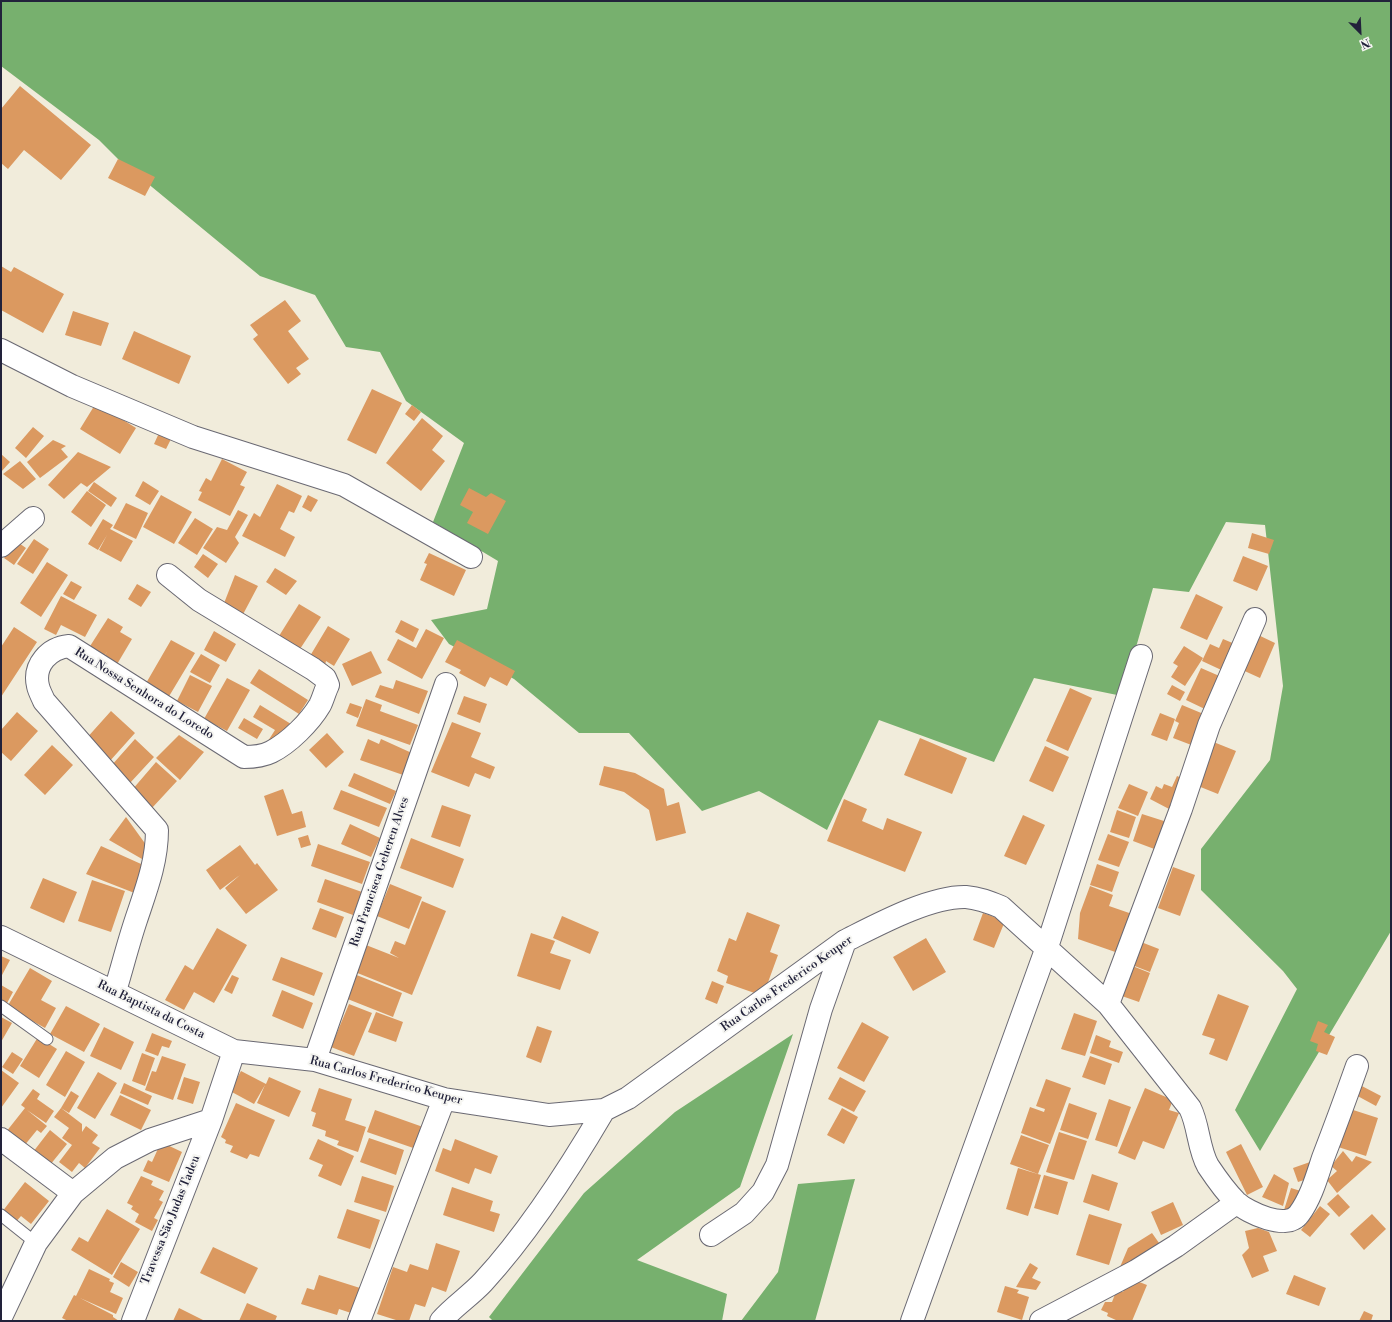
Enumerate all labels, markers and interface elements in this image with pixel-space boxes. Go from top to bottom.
north arrow [1340,12,1380,52]
text: N [1358,35,1372,51]
street label: Rua Nossa Senhora do Loredo [72,645,216,743]
street label: Rua Francisca Geheren Alves [348,795,412,949]
street label: Rua Carlos Frederico Keuper [718,933,856,1035]
street label: Rua Baptista da Costa [95,978,207,1042]
street label: Rua Carlos Frederico Keuper [308,1054,464,1108]
street label: Travessa São Judas Tadeu [138,1153,204,1287]

